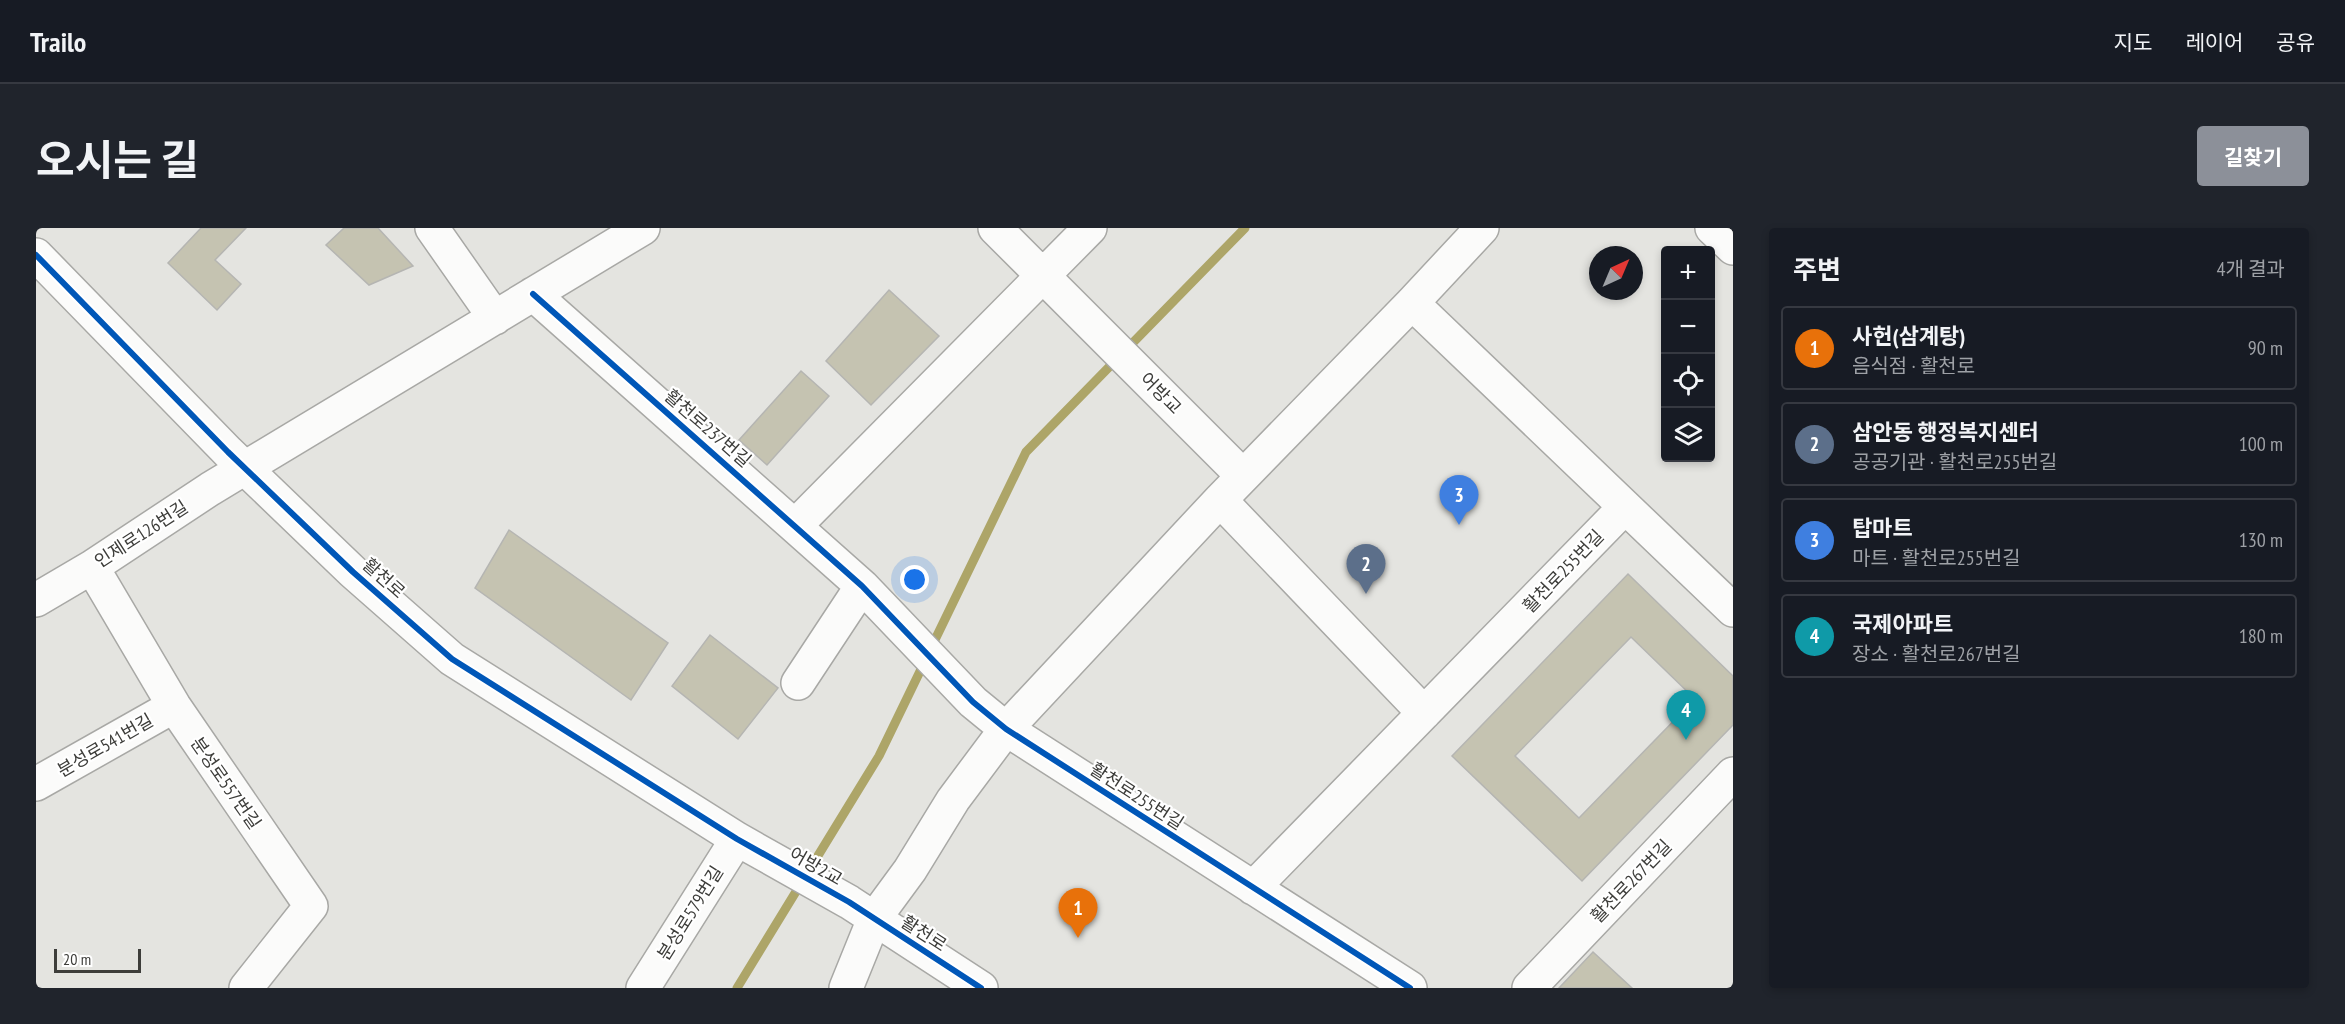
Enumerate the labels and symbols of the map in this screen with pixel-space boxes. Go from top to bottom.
north arrow [1589,246,1643,300]
street label: 어방교 [1135,367,1187,419]
street label: 활천로237번길 [660,384,756,472]
pin: 3 [1440,476,1478,525]
street label: 인제로126번길 [90,495,192,573]
street label: 활천로255번길 [1518,524,1608,618]
pin: 2 [1346,544,1386,594]
street label: 활천로 [358,553,410,603]
your location [900,565,929,594]
pin: 4 [1666,690,1706,740]
street label: 분성로541번길 [53,708,157,782]
street label: 분성로557번길 [186,733,266,833]
street label: 활천로255번길 [1086,757,1188,835]
street label: 활천로267번길 [1586,834,1676,928]
street label: 어방2교 [785,842,847,890]
street label: 분성로579번길 [652,861,728,965]
pin: 1 [1058,888,1098,938]
street label: 활천로 [897,910,951,956]
scale bar [54,946,141,974]

